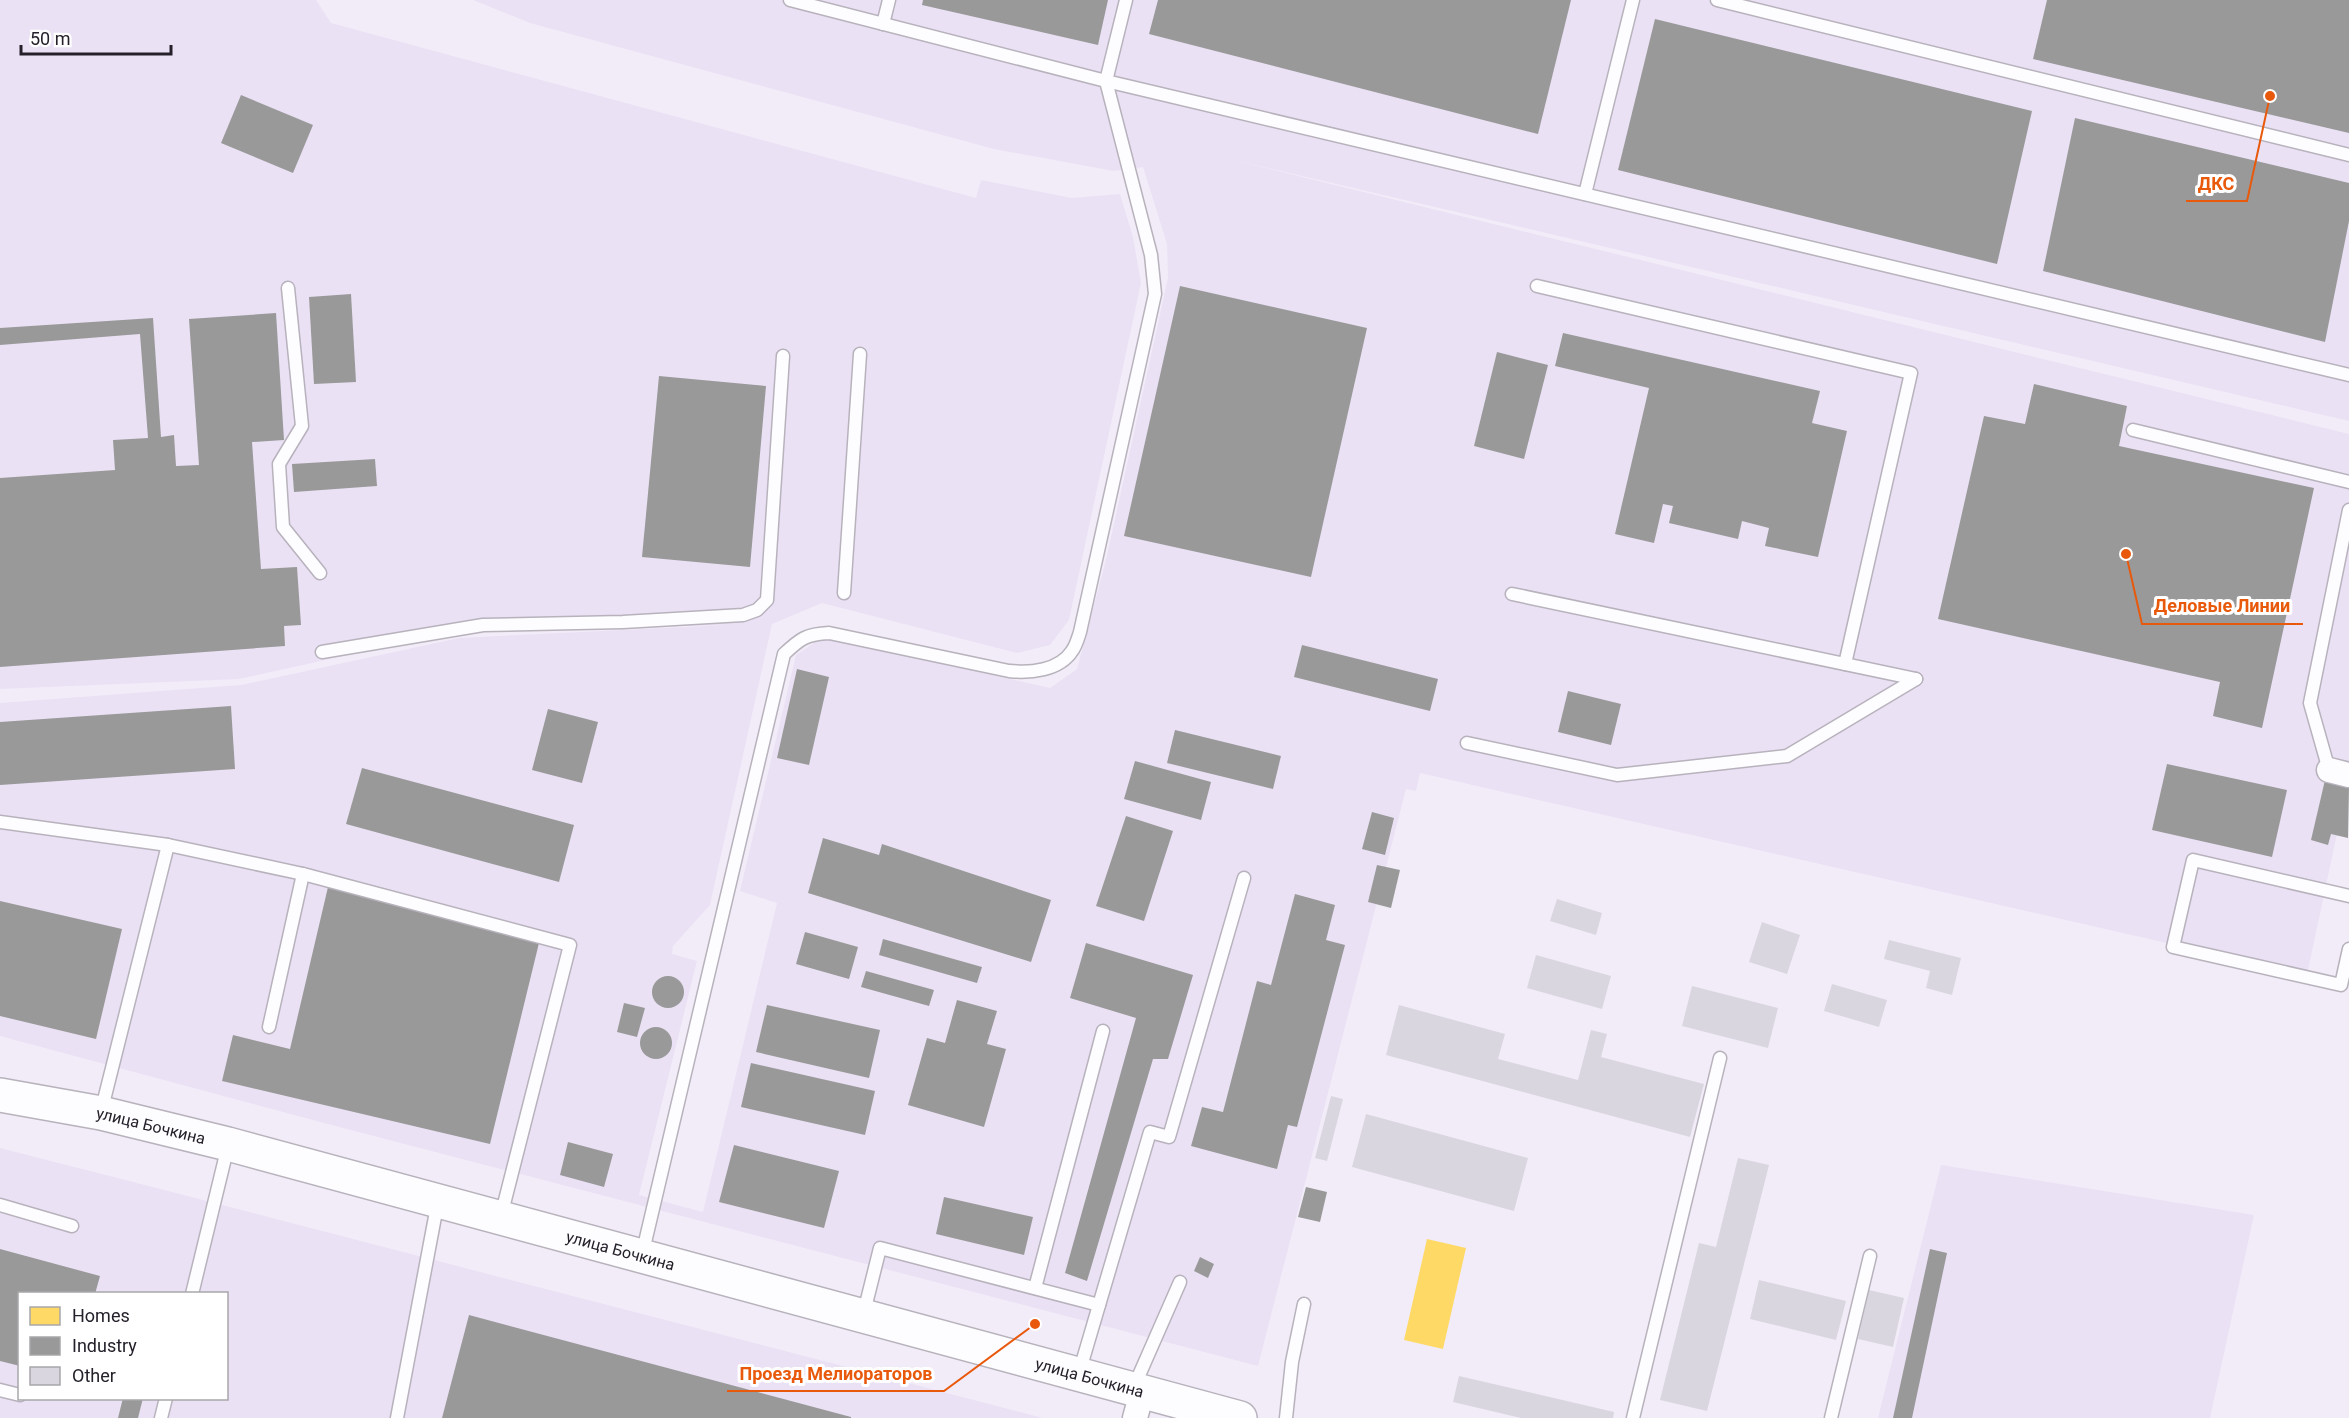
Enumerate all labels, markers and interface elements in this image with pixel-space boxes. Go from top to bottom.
scale bar [21,18,171,56]
text: 50 m [30,28,70,49]
callout: ДКС [2186,165,2247,201]
text: ДКС [2198,173,2234,194]
callout: Деловые Линии [2142,588,2303,624]
text: Деловые Линии [2154,595,2290,616]
street label: улица Бочкина [95,1103,207,1148]
street label: улица Бочкина [564,1227,677,1275]
legend [18,1292,228,1400]
text: Homes [72,1305,130,1326]
text: Industry [72,1335,137,1356]
street label: улица Бочкина [1033,1354,1146,1402]
callout: Проезд Мелиораторов [727,1355,944,1391]
text: Проезд Мелиораторов [740,1363,932,1384]
text: Other [72,1365,116,1386]

